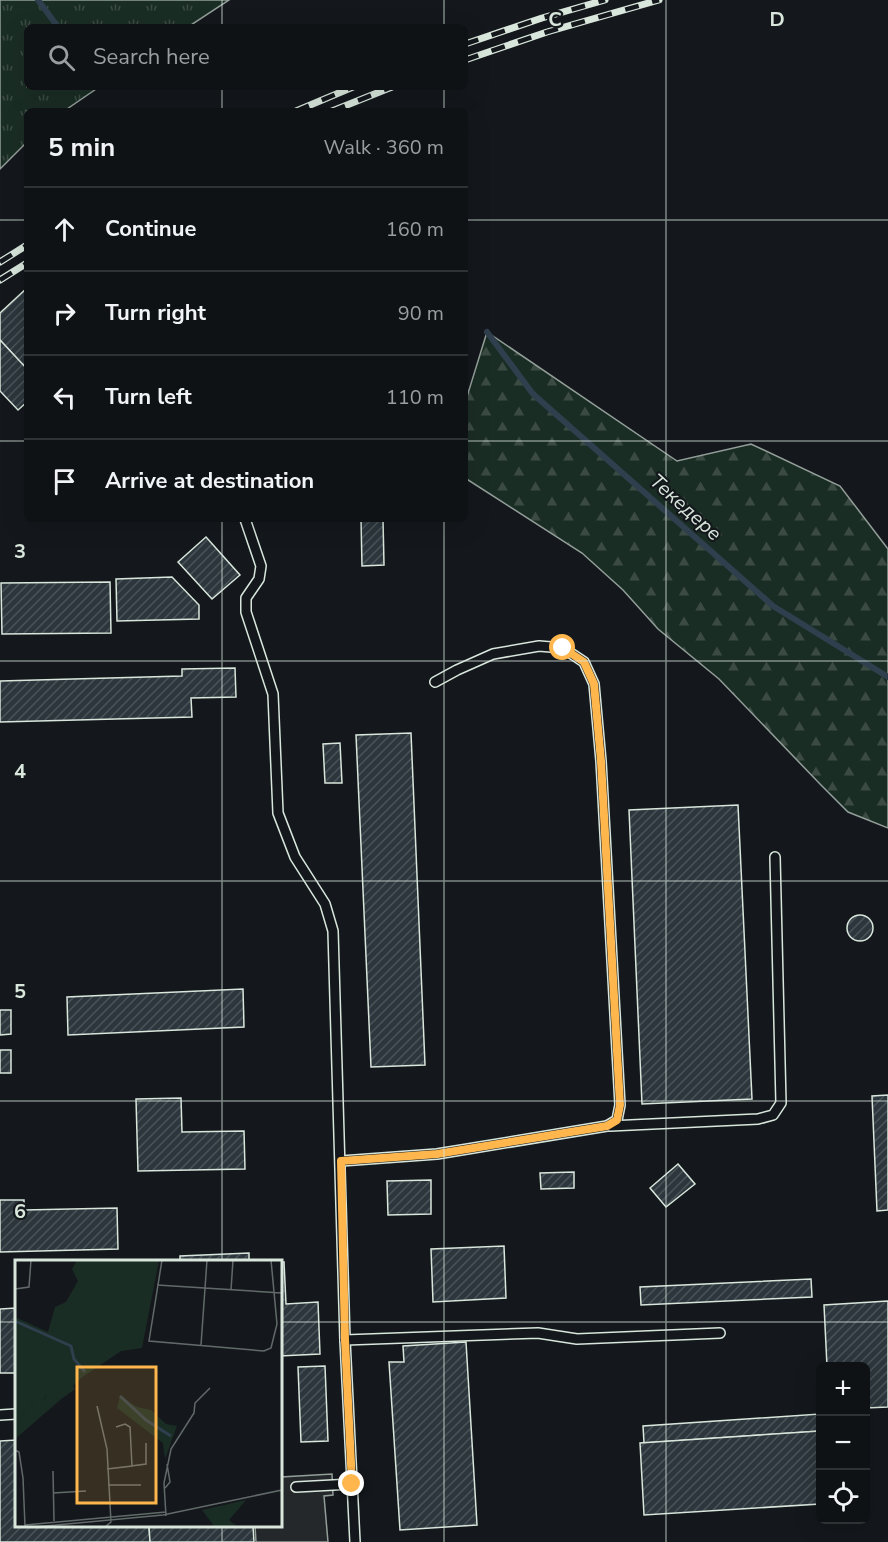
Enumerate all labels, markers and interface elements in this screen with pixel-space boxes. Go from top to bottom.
text: C [548,6,562,33]
text: D [769,6,785,33]
search box [24,24,468,90]
icon: search [45,41,78,74]
text: Search here [93,42,210,72]
text: 5 min [48,130,115,165]
text: Walk · 360 m [324,134,444,161]
icon: ahead [48,213,81,246]
text: Continue [105,214,196,244]
text: 160 m [386,216,444,243]
icon: right [48,297,81,330]
text: Turn right [105,298,206,328]
text: 90 m [398,300,444,327]
icon: left [48,381,81,414]
text: Turn left [105,382,192,412]
text: 110 m [386,384,444,411]
icon: arrive [48,465,81,498]
text: Arrive at destination [105,466,314,496]
water label: Текедере [644,468,728,547]
text: 3 [14,538,26,565]
route start [549,634,575,660]
text: 4 [14,758,26,785]
text: 5 [14,978,26,1005]
text: 6 [14,1198,26,1225]
inset map [15,1260,282,1527]
map controls [816,1362,870,1524]
button: + [816,1362,870,1416]
button: − [816,1416,870,1470]
route end [338,1470,364,1496]
button: locate [816,1470,870,1524]

